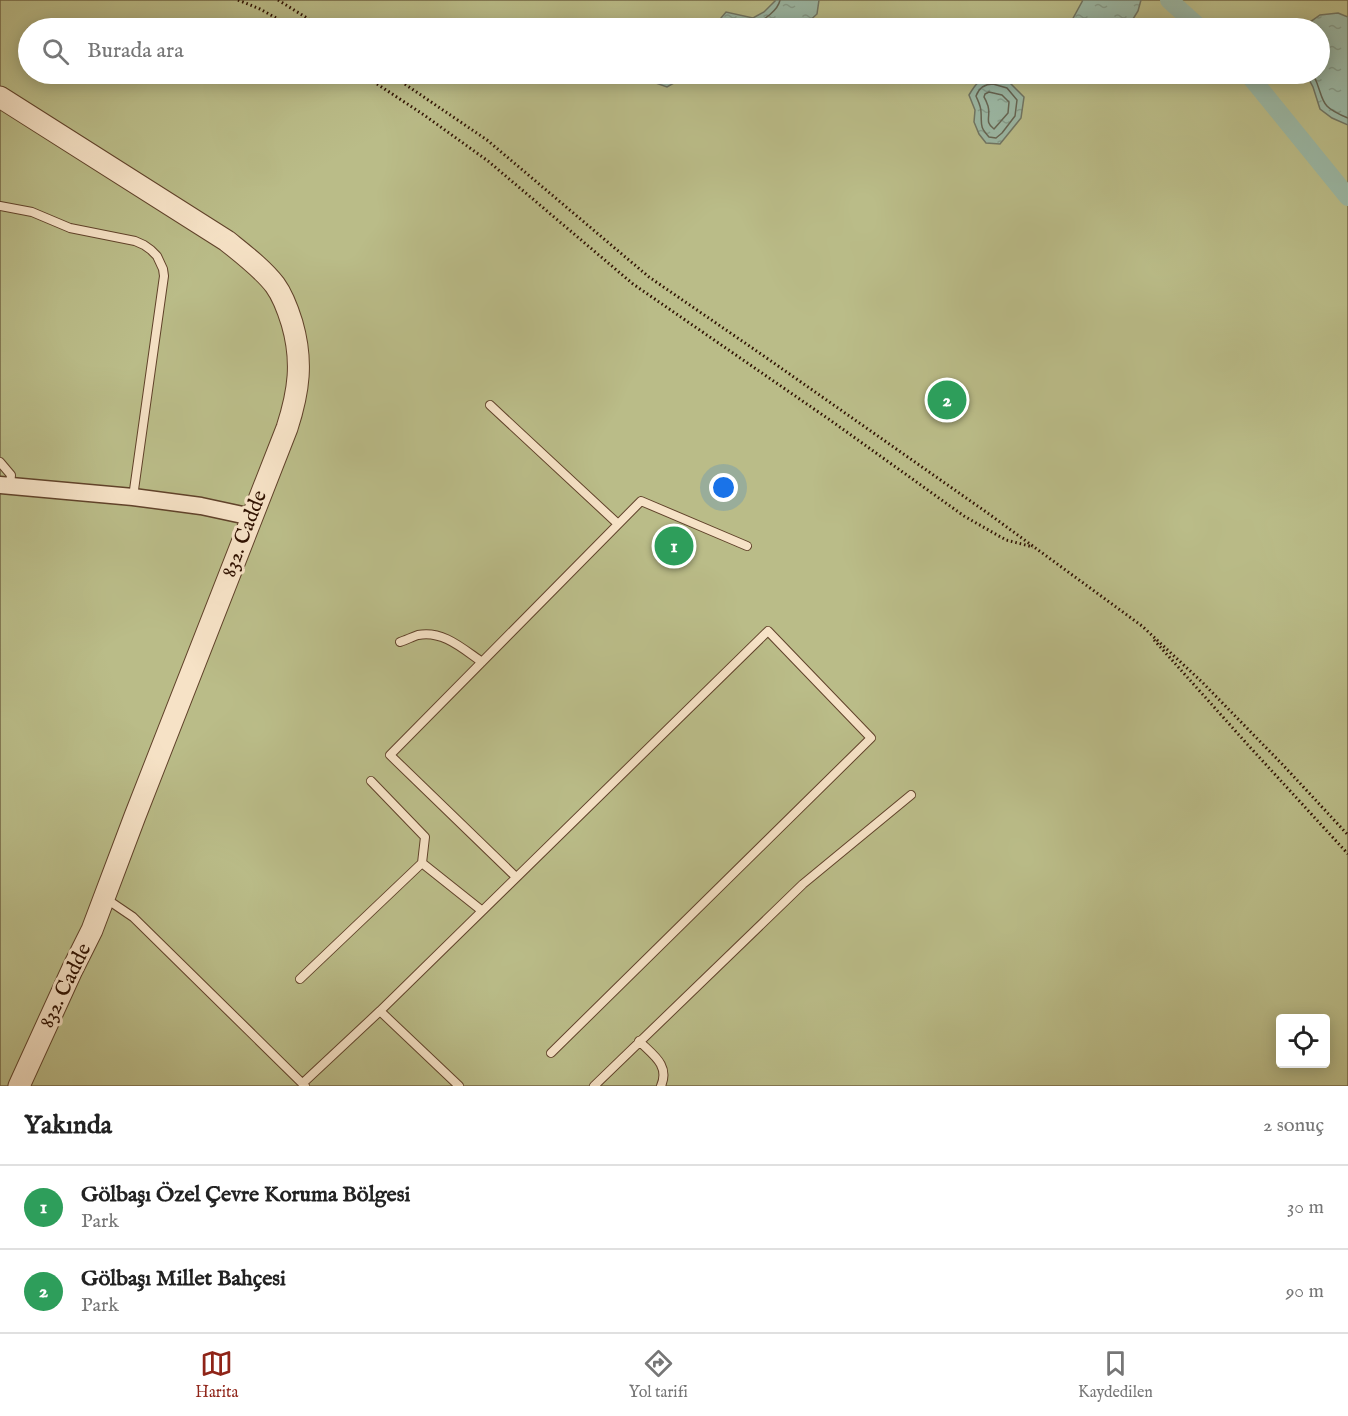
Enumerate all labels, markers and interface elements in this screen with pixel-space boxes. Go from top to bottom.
search box [18,18,1330,84]
icon: search [39,35,72,68]
text: Burada ara [87,37,184,65]
pin: 2 [928,378,966,422]
your location [709,473,738,502]
street label: 832. Cadde [216,486,274,581]
pin: 1 [654,524,694,568]
street label: 832. Cadde [34,939,98,1033]
map controls [1276,1014,1330,1068]
button: locate [1276,1014,1330,1068]
text: Yakında [24,1109,112,1142]
text: 2 sonuç [1263,1113,1324,1138]
text: Gölbaşı Özel Çevre Koruma Bölgesi [81,1181,410,1209]
text: 1 [40,1195,47,1220]
text: 30 m [1287,1195,1324,1220]
text: Park [81,1209,119,1234]
text: Gölbaşı Millet Bahçesi [81,1265,286,1293]
text: 2 [39,1279,48,1304]
text: 90 m [1286,1279,1324,1304]
text: Park [81,1293,119,1318]
tab: Harita [195,1347,238,1403]
tab: Yol tarifi [629,1347,688,1403]
tab: Kaydedilen [1078,1347,1153,1403]

